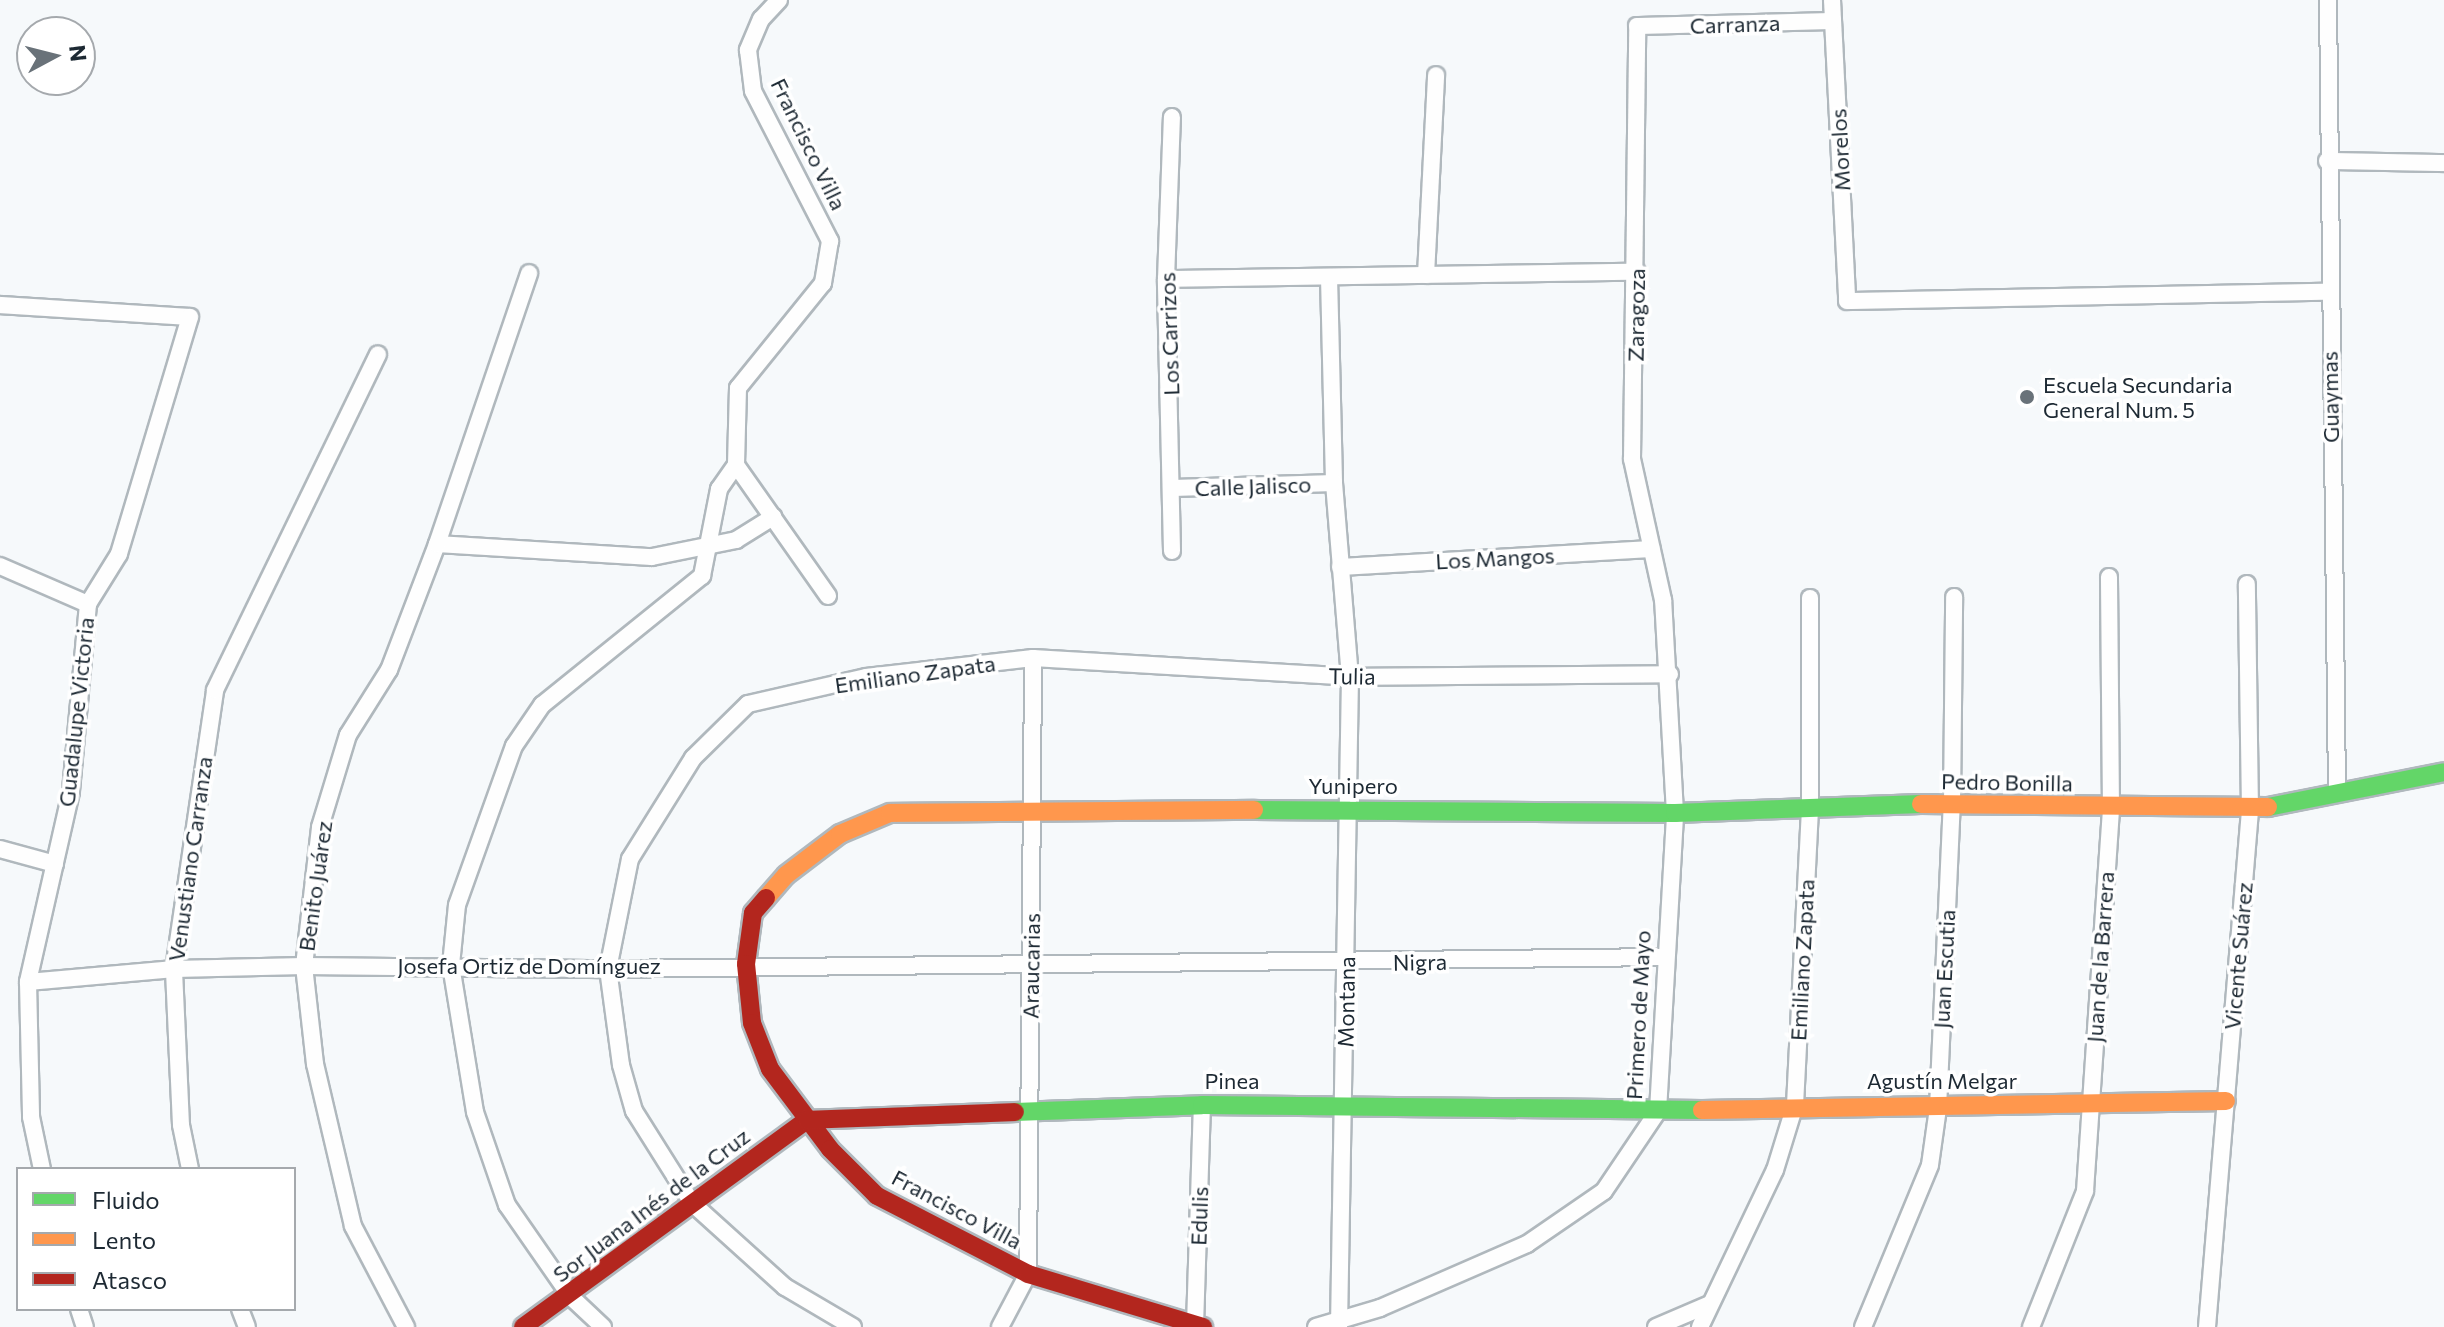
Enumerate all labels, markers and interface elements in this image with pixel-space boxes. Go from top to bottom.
street label: Carranza [1689,9,1781,39]
north arrow [16,16,96,96]
text: N [64,43,93,63]
street label: Francisco Villa [766,74,852,214]
street label: Morelos [1825,108,1855,192]
street label: Zaragoza [1622,268,1650,362]
street label: Los Carrizos [1154,272,1184,396]
street label: Guaymas [2316,351,2344,443]
place label: Escuela Secundaria General Num. 5 [2043,371,2233,422]
marker: Escuela Secundaria General Num. 5 [2018,388,2036,406]
street label: Calle Jalisco [1194,471,1312,501]
street label: Los Mangos [1435,542,1555,574]
street label: Guadalupe Victoria [53,616,99,808]
street label: Emiliano Zapata [833,650,997,698]
street label: Tulia [1328,662,1376,690]
street label: Venustiano Carranza [163,755,217,963]
street label: Pedro Bonilla [1941,768,2073,796]
street label: Yunipero [1308,773,1398,799]
street label: Benito Juárez [293,819,337,953]
street label: Juan de la Barrera [2081,871,2119,1043]
street label: Emiliano Zapata [1785,878,1819,1042]
street label: Vicente Suárez [2218,881,2258,1031]
street label: Juan Escutia [1928,909,1960,1029]
street label: Araucarias [1017,913,1045,1019]
street label: Primero de Mayo [1620,930,1656,1100]
street label: Nigra [1393,948,1447,976]
street label: Josefa Ortiz de Domínguez [397,953,661,979]
street label: Montana [1332,956,1360,1048]
street label: Pinea [1204,1068,1260,1094]
street label: Agustín Melgar [1867,1068,2017,1094]
street label: Sor Juana Inés de la Cruz [548,1123,754,1287]
street label: Francisco Villa [888,1164,1026,1254]
legend [16,1167,296,1311]
text: Fluido [92,1185,160,1214]
street label: Edulis [1185,1186,1213,1246]
text: Lento [92,1225,156,1254]
text: Atasco [92,1265,167,1294]

